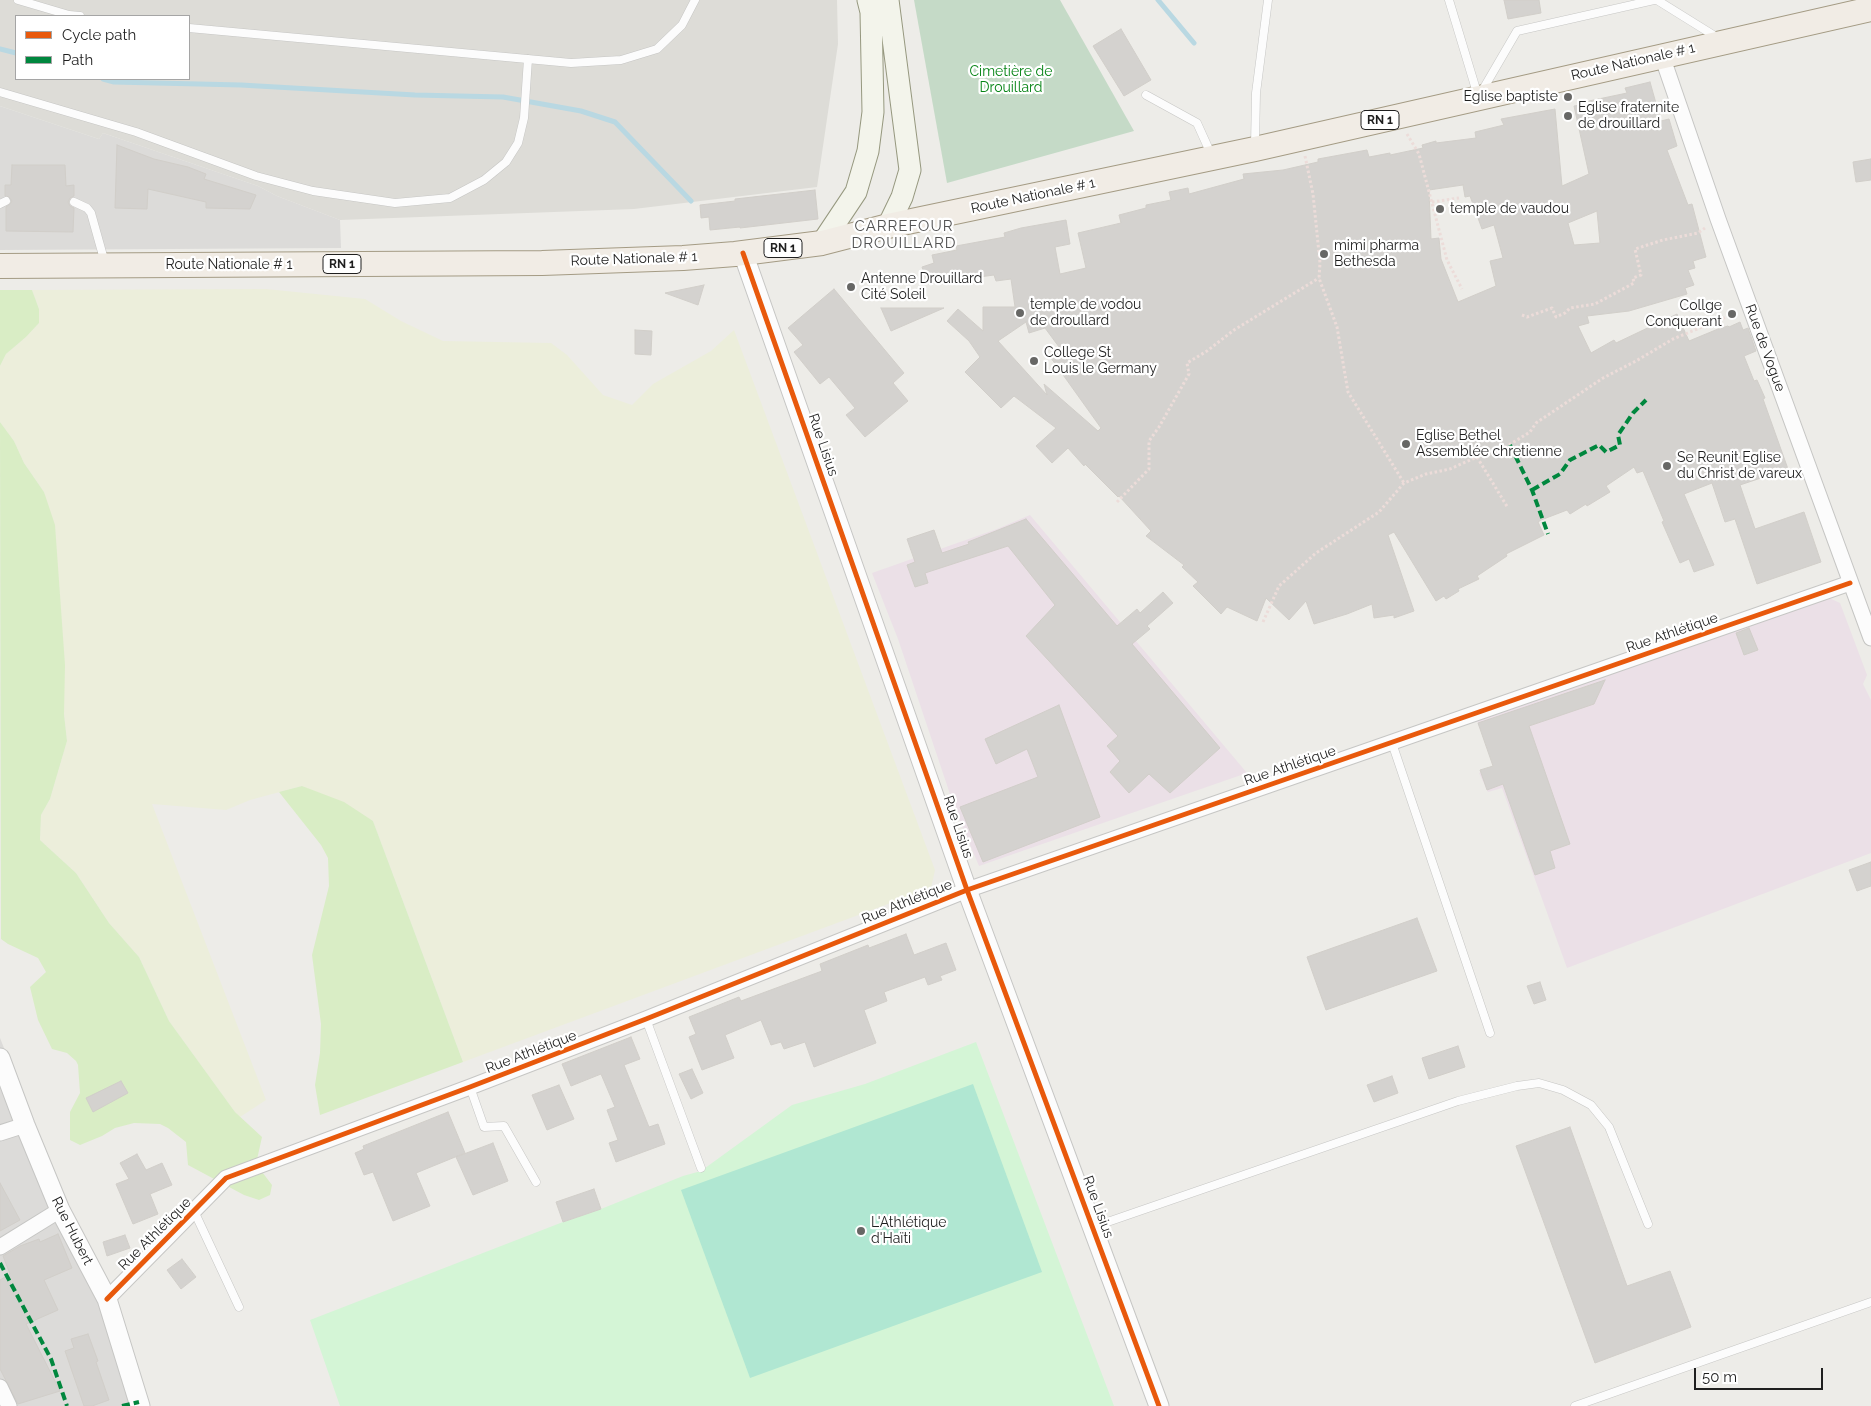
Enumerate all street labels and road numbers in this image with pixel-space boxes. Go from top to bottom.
street label: Route Nationale # 1 [1569,40,1697,84]
road number: RN 1 [1361,110,1399,130]
street label: Route Nationale # 1 [969,175,1097,217]
road number: RN 1 [764,238,802,258]
street label: Route Nationale # 1 [570,248,698,270]
road number: RN 1 [323,254,361,274]
street label: Route Nationale # 1 [166,257,292,273]
street label: Rue de Vogue [1741,302,1789,394]
street label: Rue Lisius [804,411,842,479]
street label: Rue Athlétique [1624,609,1720,657]
street label: Rue Athlétique [1242,742,1338,790]
street label: Rue Lisius [939,793,977,861]
street label: Rue Athlétique [859,876,955,928]
street label: Rue Athlétique [483,1027,579,1077]
street label: Rue Lisius [1079,1173,1117,1241]
street label: Rue Hubert [48,1194,96,1268]
street label: Rue Athlétique [115,1194,195,1274]

